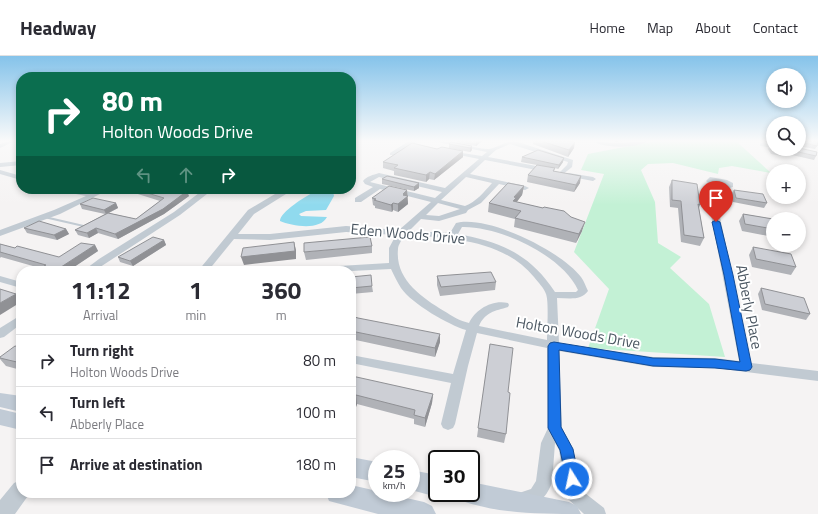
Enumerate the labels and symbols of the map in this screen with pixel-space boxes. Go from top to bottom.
pin [699,181,733,222]
street label: Eden Woods Drive [350,217,466,250]
street label: Abberly Place [730,263,769,351]
street label: Holton Woods Drive [514,310,642,355]
speed limit sign: 30 [428,450,480,502]
position arrow [551,458,593,500]

